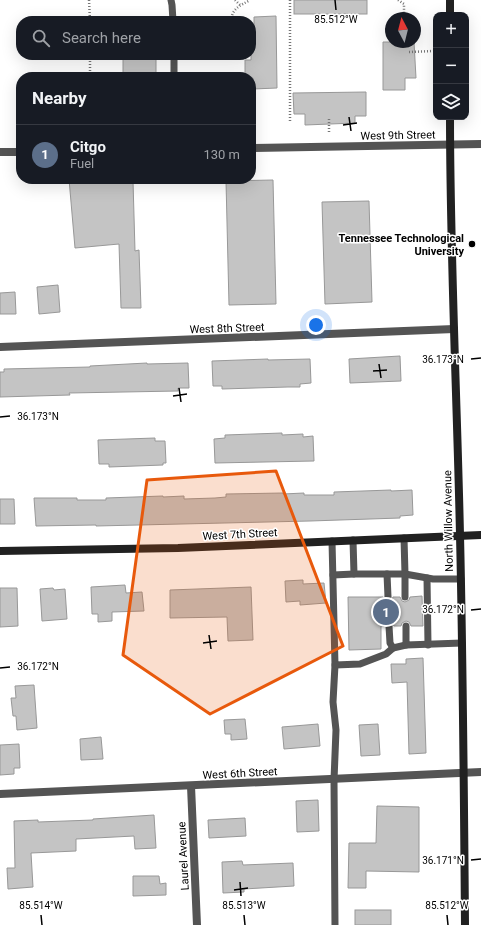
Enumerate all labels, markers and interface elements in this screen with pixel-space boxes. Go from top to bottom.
north arrow [385,12,421,48]
map controls [433,12,469,120]
button: + [433,12,469,48]
text: 85.512°W [314,14,358,25]
search box [16,16,256,60]
icon: search [30,27,52,49]
text: Search here [62,29,141,47]
button: − [433,48,469,84]
button: layers [433,84,469,120]
text: Nearby [32,88,87,108]
street label: West 9th Street [360,128,436,143]
text: Citgo [70,138,106,156]
text: 1 [41,147,49,162]
text: 130 m [203,147,240,162]
text: Fuel [70,156,94,171]
place label: Tennessee Technological University [338,232,464,258]
marker: Tennessee Technological University [467,239,477,249]
your location [306,315,326,335]
street label: West 8th Street [189,321,265,336]
text: 36.173°N [422,354,464,365]
text: 36.173°N [17,411,59,422]
street label: North Willow Avenue [441,470,456,572]
street label: West 7th Street [202,526,278,543]
pin: 1 [373,597,399,627]
text: 36.172°N [422,604,464,615]
text: 36.172°N [17,661,59,672]
street label: West 6th Street [202,765,278,782]
street label: Laurel Avenue [175,821,192,891]
text: 36.171°N [422,855,464,866]
text: 85.514°W [19,900,63,911]
text: 85.513°W [222,900,266,911]
text: 85.512°W [425,900,469,911]

